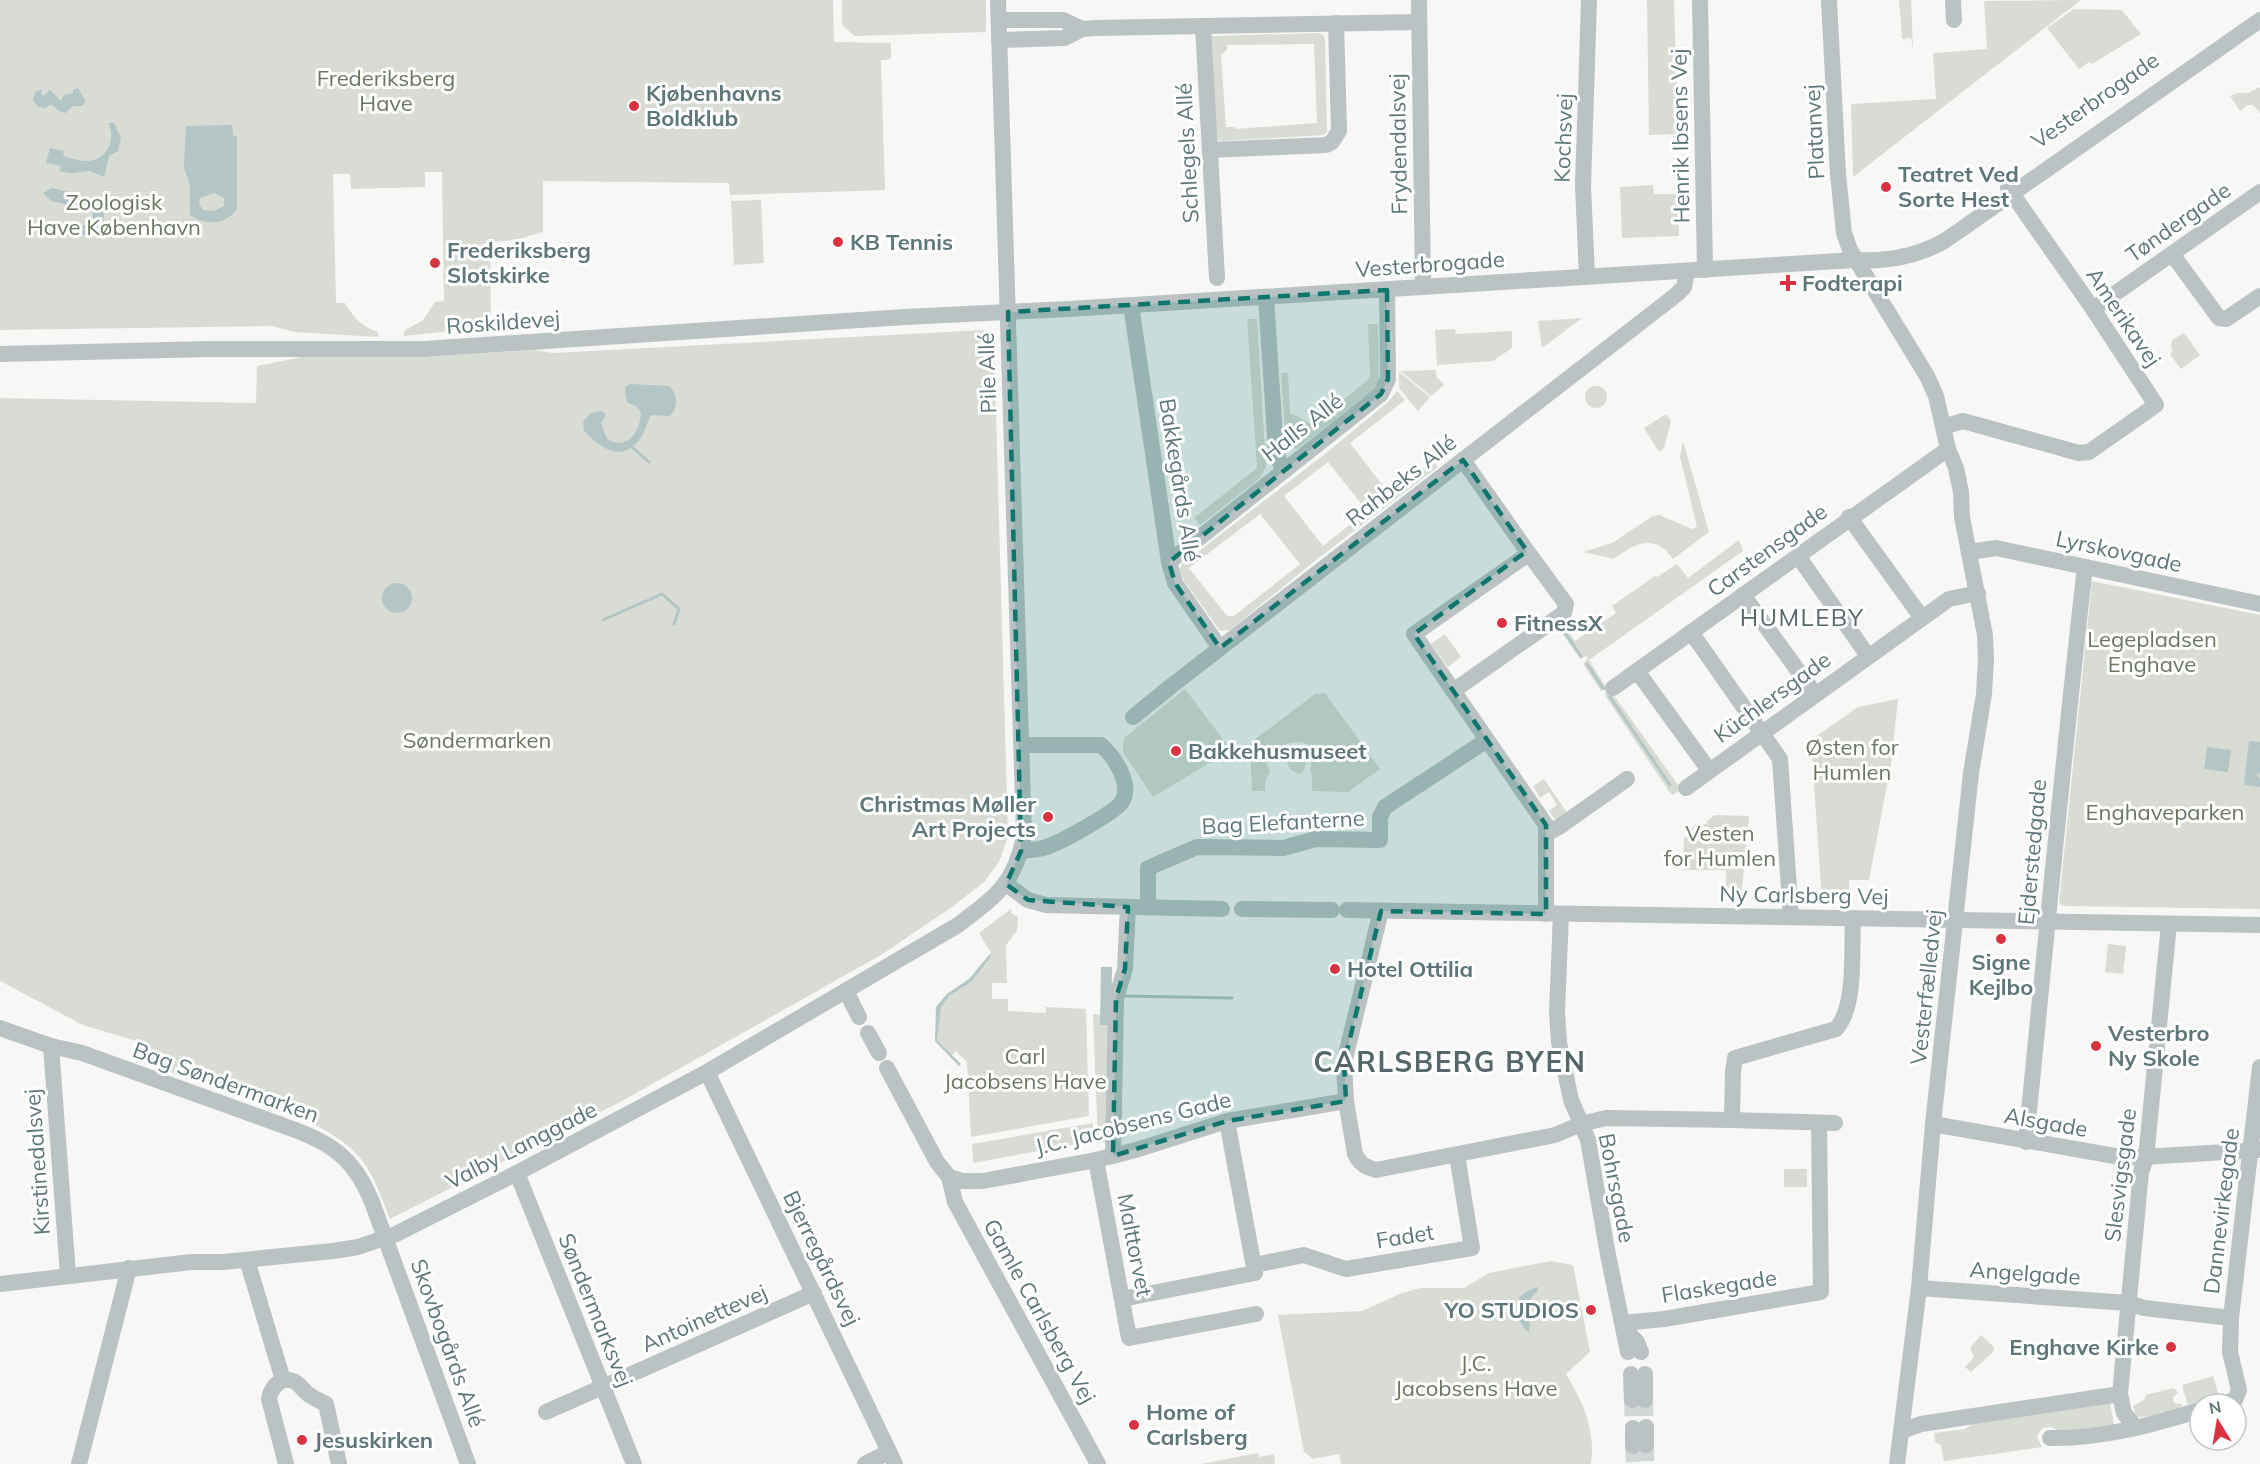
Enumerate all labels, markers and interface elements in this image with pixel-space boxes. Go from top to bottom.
street label: Vesterbrogade [2026,46,2164,154]
street label: Henrik Ibsens Vej [1664,48,1696,224]
park label: Frederiksberg Have [317,64,455,117]
street label: Frydendalsvej [1383,73,1413,215]
place label: Kjøbenhavns Boldklub [646,79,781,132]
street label: Schlegels Allé [1169,82,1205,224]
street label: Platanvej [1798,84,1830,180]
street label: Kochsvej [1547,93,1579,183]
marker: Kjøbenhavns Boldklub [627,99,641,113]
place label: Teatret Ved Sorte Hest [1898,160,2019,213]
street label: Tøndergade [2120,176,2236,268]
marker: Teatret Ved Sorte Hest [1879,180,1893,194]
park label: Zoologisk Have København [27,188,201,241]
place label: KB Tennis [850,228,953,256]
marker: KB Tennis [831,235,845,249]
place label: Frederiksberg Slotskirke [447,236,591,289]
street label: Vesterbrogade [1354,245,1506,283]
marker: Frederiksberg Slotskirke [428,256,442,270]
street label: Amerikavej [2081,262,2167,372]
place label: Fodterapi [1802,269,1903,297]
marker: Fodterapi [1779,274,1797,292]
street label: Roskildevej [445,304,561,340]
street label: Pile Allé [972,332,1002,414]
street label: Halls Allé [1256,386,1348,468]
street label: Bakkegårds Allé [1153,396,1207,564]
street label: Rahbeks Allé [1340,428,1462,532]
street label: Carstensgade [1702,497,1832,603]
street label: Lyrskovgade [2053,524,2185,578]
district label: HUMLEBY [1740,602,1864,632]
place label: FitnessX [1514,609,1603,637]
marker: FitnessX [1495,616,1509,630]
park label: Legepladsen Enghave [2087,625,2217,678]
street label: Küchlersgade [1708,645,1836,749]
park label: Søndermarken [403,726,551,754]
park label: Østen for Humlen [1805,733,1899,786]
place label: Bakkehusmuseet [1188,737,1367,765]
marker: Bakkehusmuseet [1169,744,1183,758]
street label: Ejderstedgade [2012,778,2052,926]
place label: Christmas Møller Art Projects [859,790,1036,843]
park label: Enghaveparken [2086,798,2244,826]
street label: Bag Elefanterne [1201,804,1365,840]
marker: Christmas Møller Art Projects [1041,810,1055,824]
park label: Vesten for Humlen [1664,819,1776,872]
street label: Ny Carlsberg Vej [1719,880,1889,910]
street label: Vesterfælledvej [1904,908,1948,1066]
marker: Signe Kejlbo [1994,932,2008,946]
place label: Signe Kejlbo [1969,948,2033,1001]
place label: Hotel Ottilia [1347,955,1473,983]
marker: Hotel Ottilia [1328,962,1342,976]
place label: Vesterbro Ny Skole [2107,1019,2210,1072]
street label: Bag Søndermarken [129,1035,323,1129]
marker: Vesterbro Ny Skole [2089,1039,2103,1053]
park label: Carl Jacobsens Have [944,1042,1106,1095]
district label: CARLSBERG BYEN [1314,1044,1586,1079]
street label: J.C. Jacobsens Gade [1032,1085,1234,1161]
street label: Kirstinedalsvej [18,1088,56,1236]
street label: Valby Langgade [441,1095,601,1195]
street label: Alsgade [2002,1101,2090,1143]
street label: Slesvigsgade [2098,1107,2142,1243]
street label: Dannevirkegade [2197,1127,2245,1295]
street label: Bohrsgade [1593,1131,1641,1245]
street label: Bjerregårdsvej [777,1186,867,1330]
street label: Malttorvet [1111,1191,1159,1299]
street label: Gamle Carlsberg Vej [978,1214,1102,1408]
street label: Fadet [1374,1218,1436,1254]
street label: Søndermarksvej [552,1229,640,1391]
street label: Skovbogårds Allé [405,1255,491,1431]
street label: Angelgade [1969,1255,2081,1291]
street label: Flaskegade [1659,1263,1779,1309]
street label: Antoinettevej [637,1278,771,1358]
place label: YO STUDIOS [1443,1296,1579,1324]
marker: YO STUDIOS [1584,1303,1598,1317]
place label: Enghave Kirke [2009,1333,2159,1361]
marker: Enghave Kirke [2164,1340,2178,1354]
park label: J.C. Jacobsens Have [1395,1349,1557,1402]
north arrow [2188,1392,2248,1452]
text: N [2207,1396,2223,1418]
place label: Home of Carlsberg [1146,1398,1248,1451]
marker: Home of Carlsberg [1127,1418,1141,1432]
place label: Jesuskirken [314,1426,433,1454]
marker: Jesuskirken [295,1433,309,1447]

